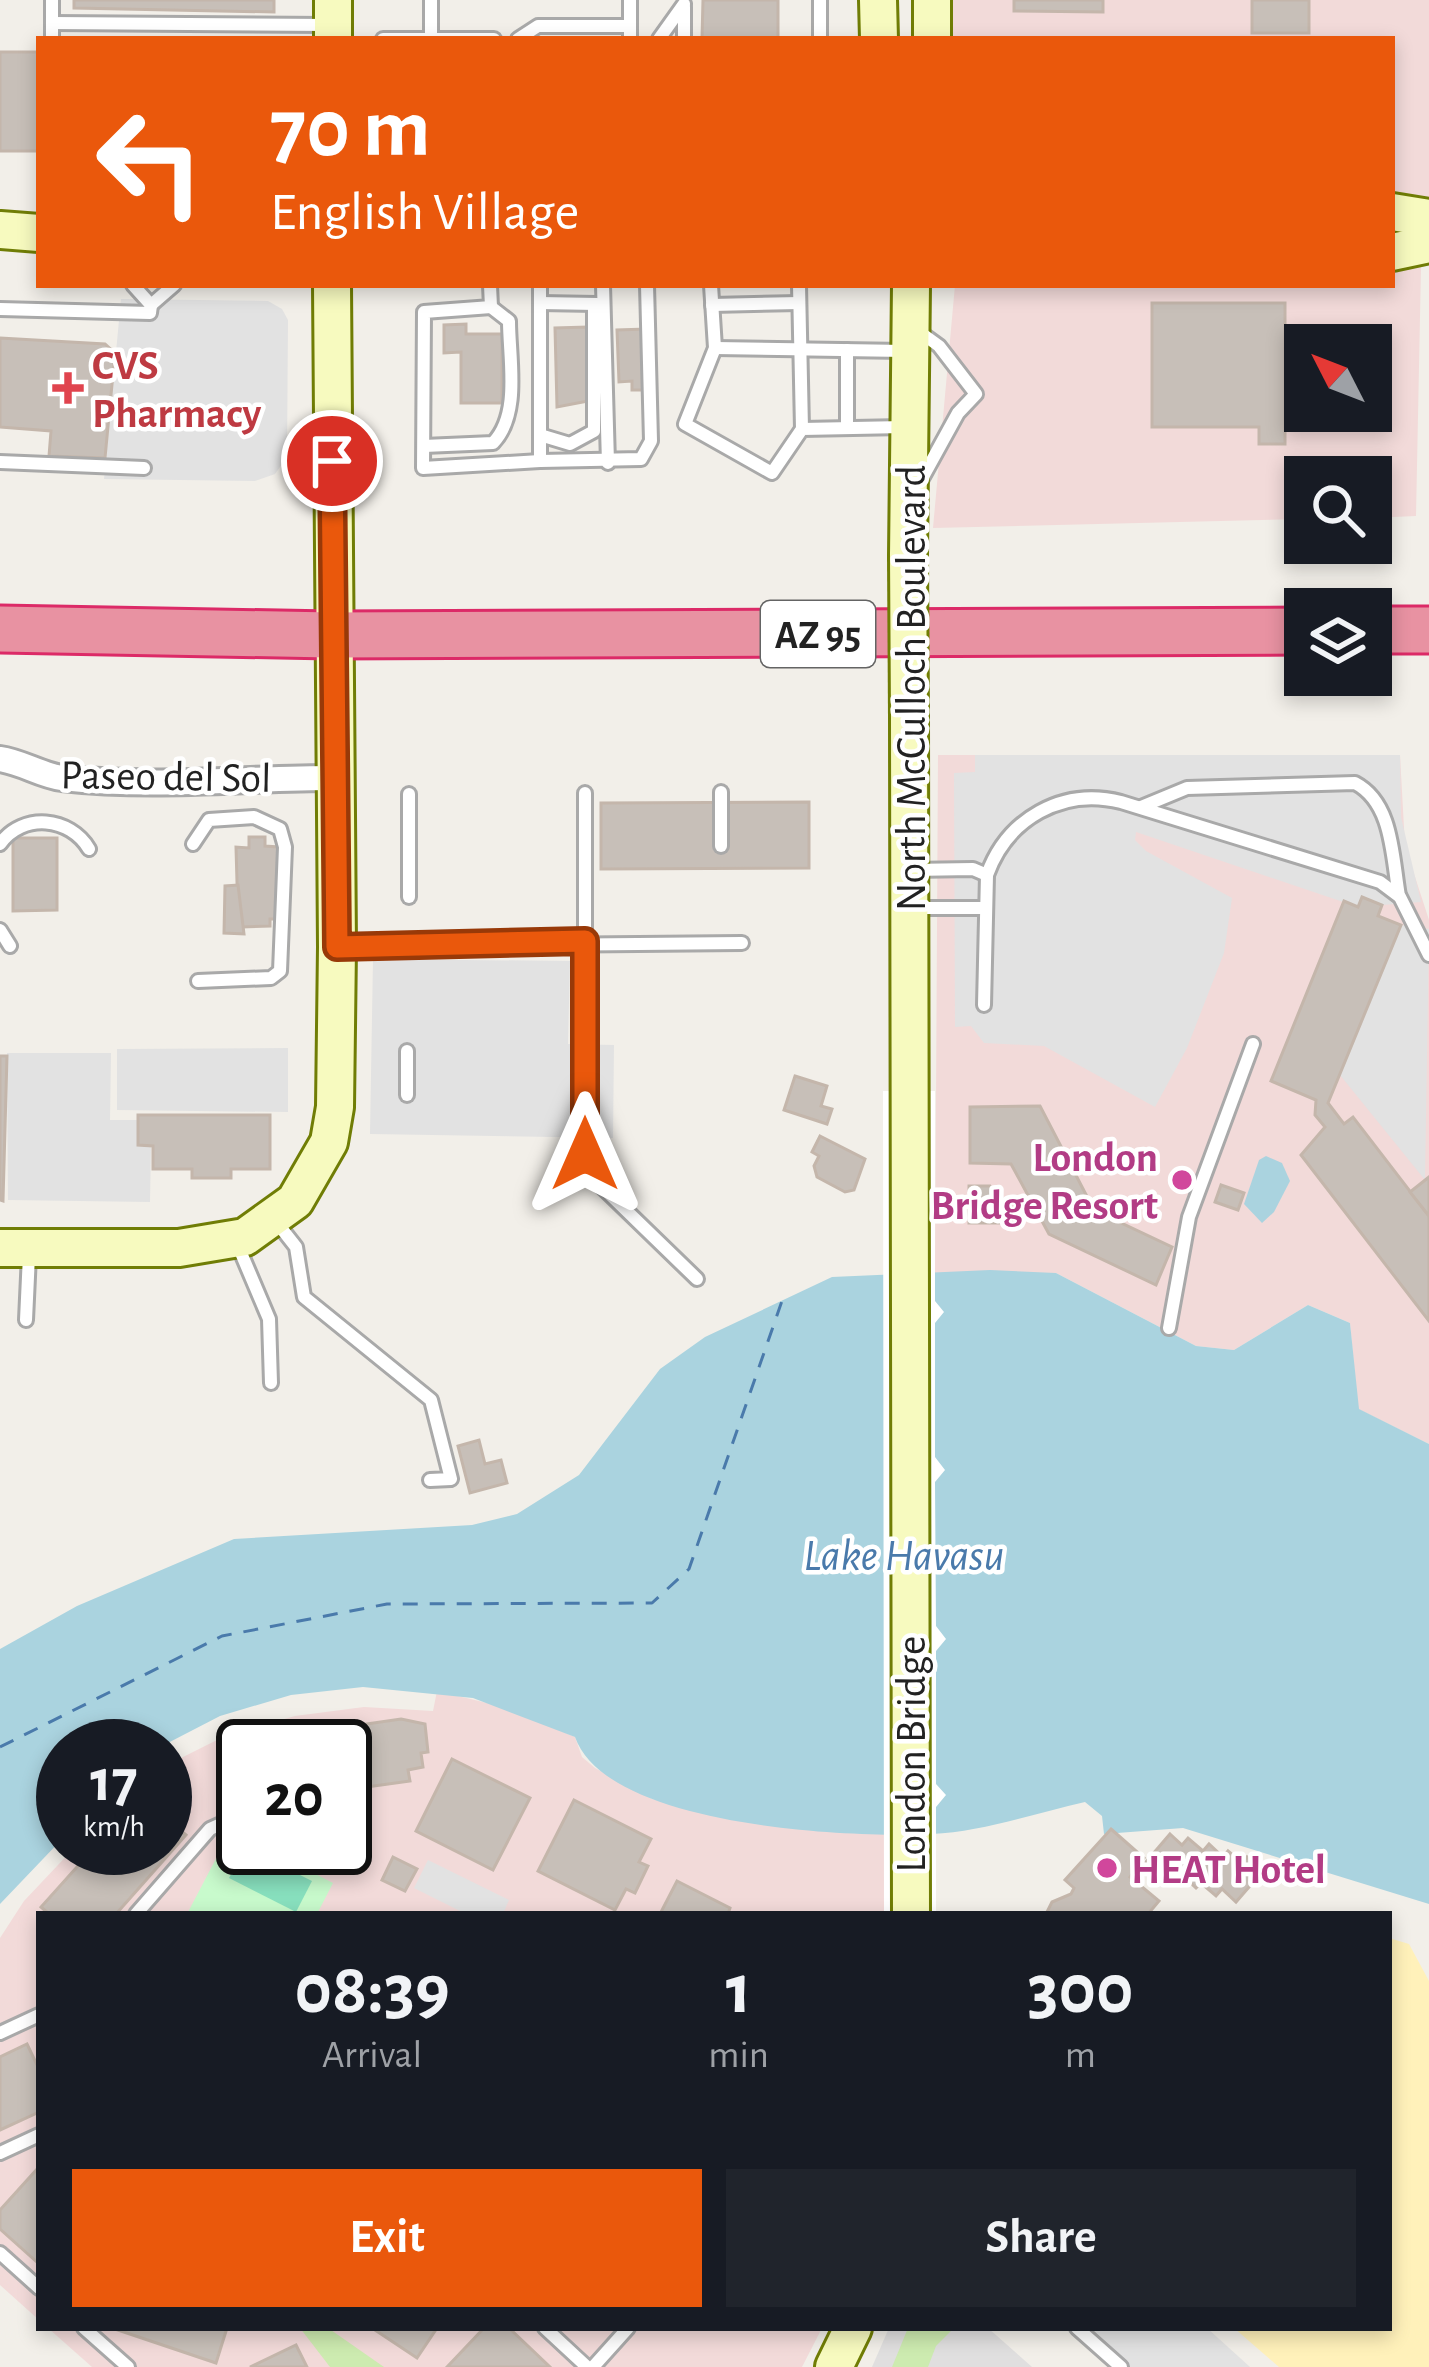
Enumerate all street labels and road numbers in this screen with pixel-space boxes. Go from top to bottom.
street label: North McCulloch Boulevard [891,465,933,911]
road number: AZ 95 [761,601,875,667]
street label: Paseo del Sol [60,754,272,800]
street label: London Bridge [891,1636,933,1872]

